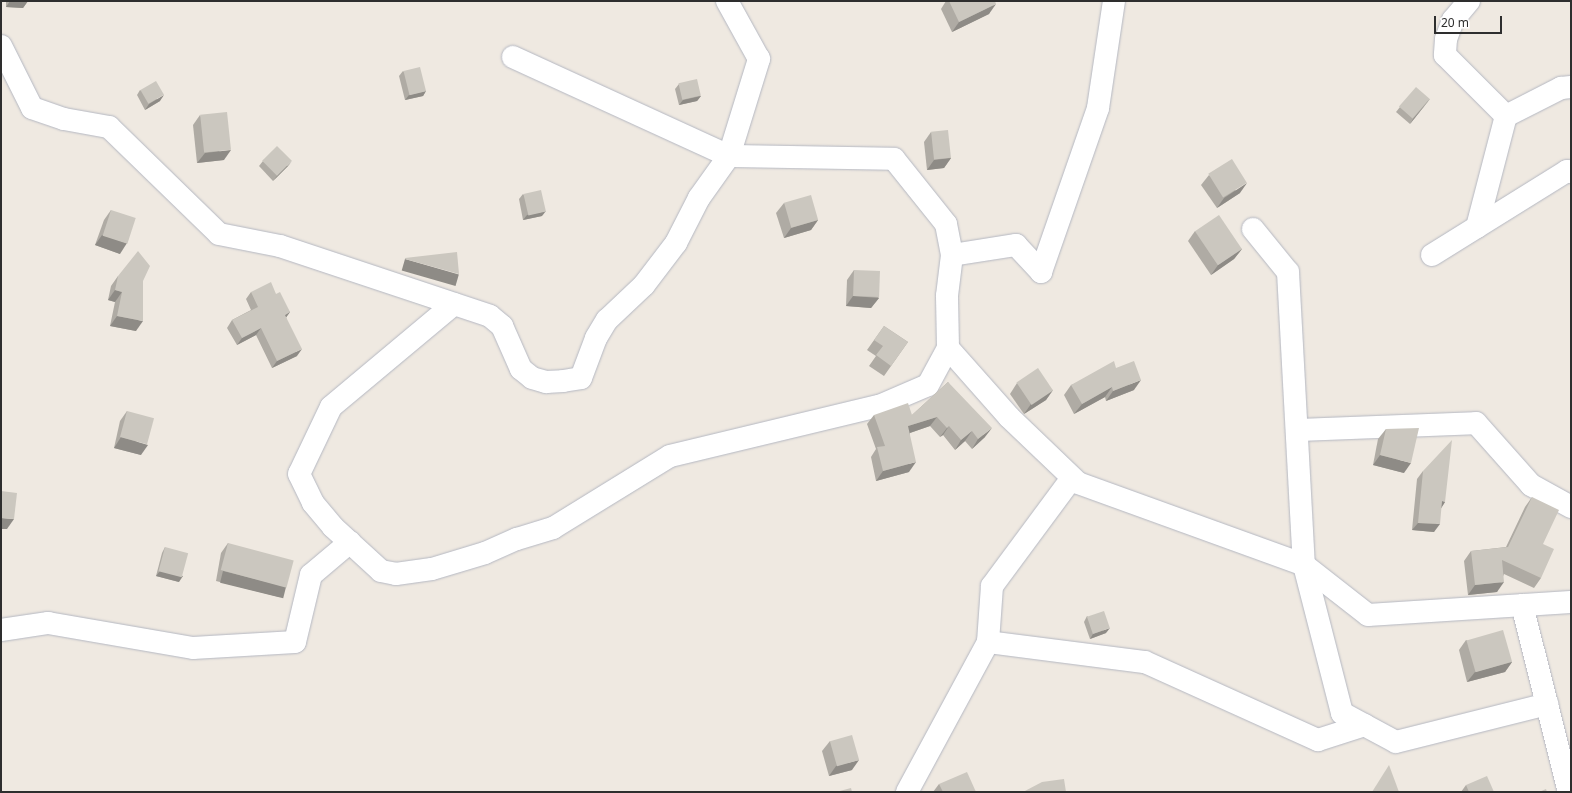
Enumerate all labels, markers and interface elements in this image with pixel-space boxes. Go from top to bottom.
scale bar [1436,8,1504,34]
text: 20 m [1441,14,1469,31]

